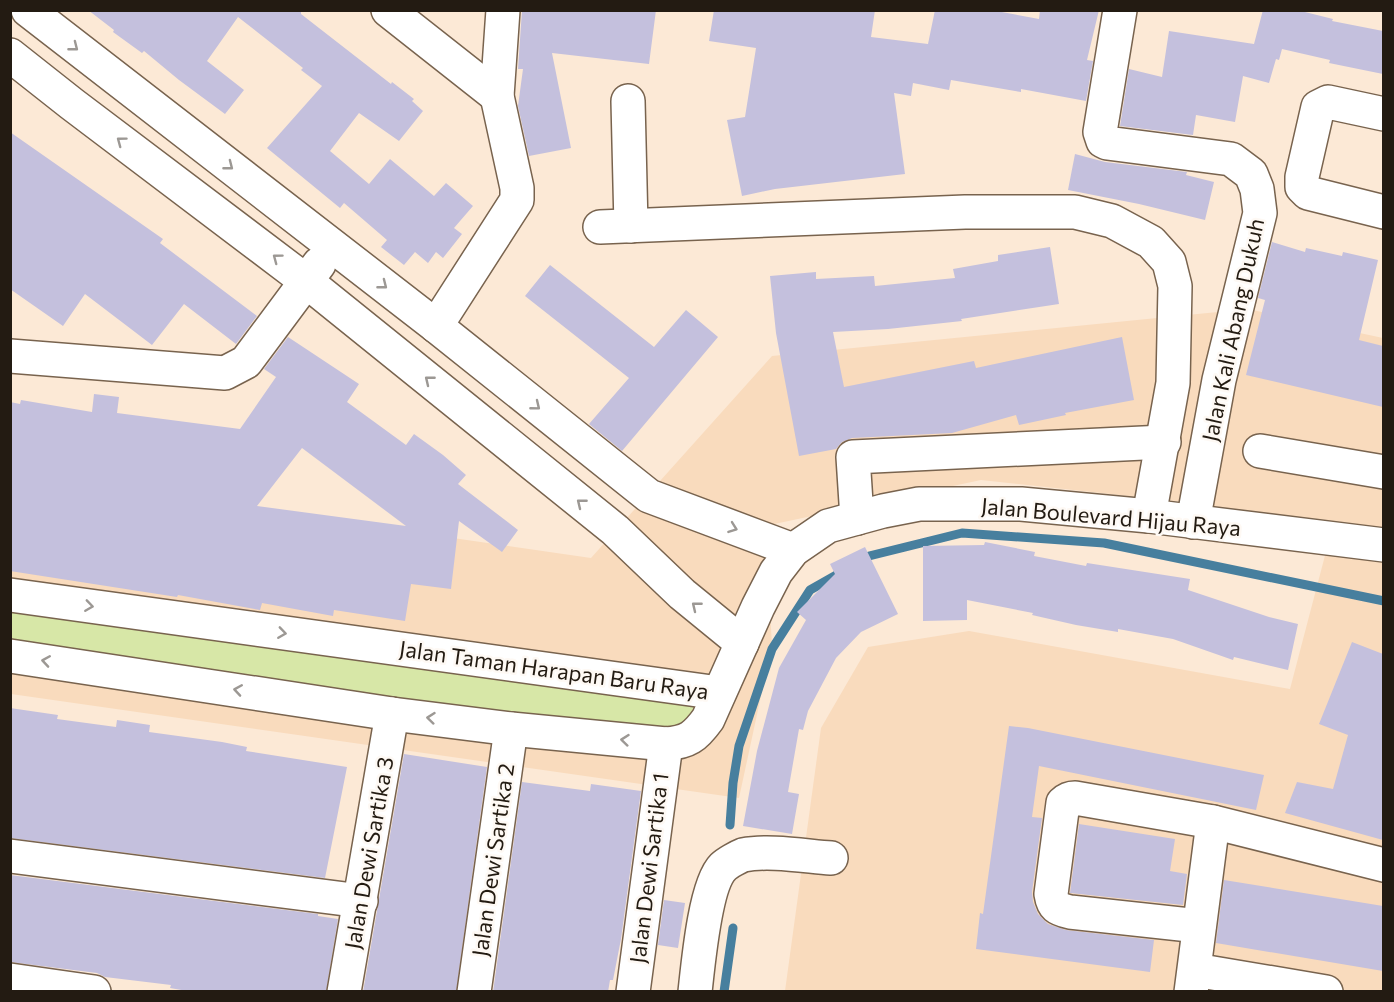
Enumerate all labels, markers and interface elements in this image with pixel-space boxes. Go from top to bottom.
one-way arrow [68,39,79,50]
one-way arrow [117,137,128,148]
one-way arrow [222,158,233,169]
street label: Jalan Kali Abang Dukuh [1196,216,1269,444]
one-way arrow [272,255,283,266]
one-way arrow [376,278,387,289]
one-way arrow [425,376,436,387]
one-way arrow [529,398,540,409]
street label: Jalan Boulevard Hijau Raya [980,492,1242,541]
one-way arrow [576,499,587,510]
one-way arrow [726,521,737,533]
one-way arrow [85,599,94,612]
one-way arrow [692,603,703,614]
one-way arrow [278,626,287,638]
street label: Jalan Taman Harapan Baru Raya [398,634,710,705]
one-way arrow [41,656,50,668]
one-way arrow [234,685,243,697]
one-way arrow [427,712,436,725]
one-way arrow [621,734,630,747]
street label: Jalan Dewi Sartika 3 [338,755,399,951]
street label: Jalan Dewi Sartika 2 [466,762,519,958]
street label: Jalan Dewi Sartika 1 [623,771,674,965]

